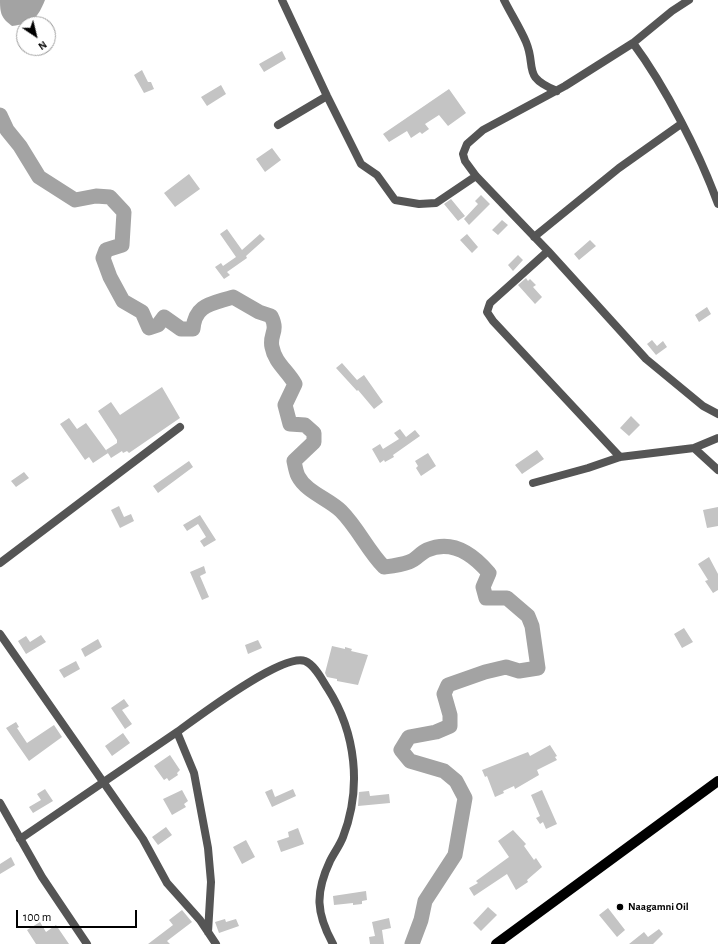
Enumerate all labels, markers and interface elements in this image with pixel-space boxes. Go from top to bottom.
north arrow [16,16,56,56]
text: N [36,39,49,52]
place label: Naagamni Oil [628,900,689,914]
scale bar [18,902,139,928]
marker: Naagamni Oil [615,902,625,912]
text: 100 m [23,911,51,923]

